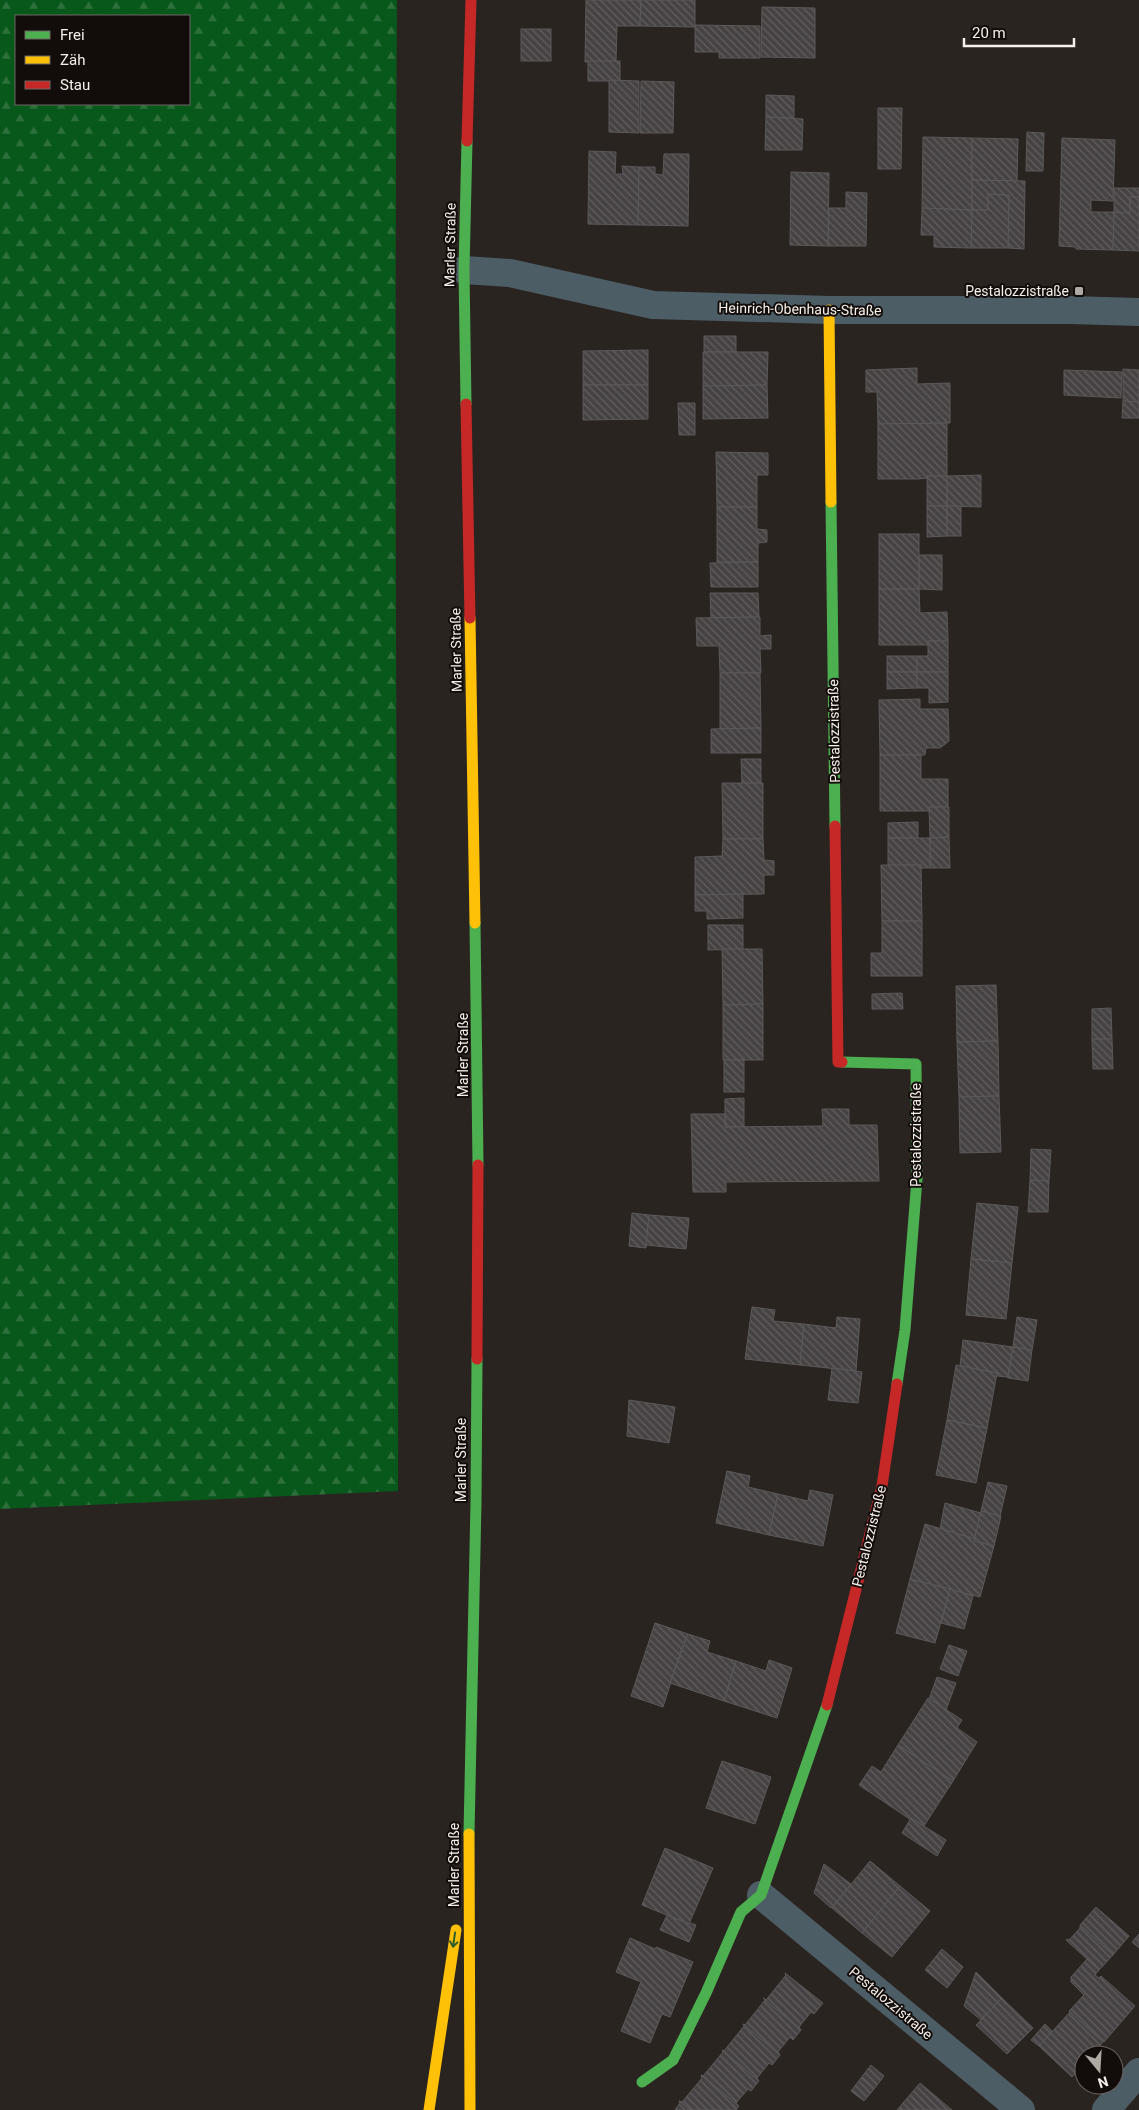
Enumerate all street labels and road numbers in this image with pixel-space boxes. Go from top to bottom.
street label: Marler Straße [441,203,459,287]
street label: Heinrich-Obenhaus-Straße [718,300,882,318]
street label: Marler Straße [447,608,465,692]
street label: Pestalozzistraße [825,679,843,783]
street label: Marler Straße [455,1013,471,1097]
street label: Pestalozzistraße [908,1083,924,1187]
street label: Marler Straße [453,1418,469,1502]
street label: Pestalozzistraße [849,1484,889,1588]
street label: Marler Straße [446,1823,462,1907]
street label: Pestalozzistraße [846,1964,936,2042]

